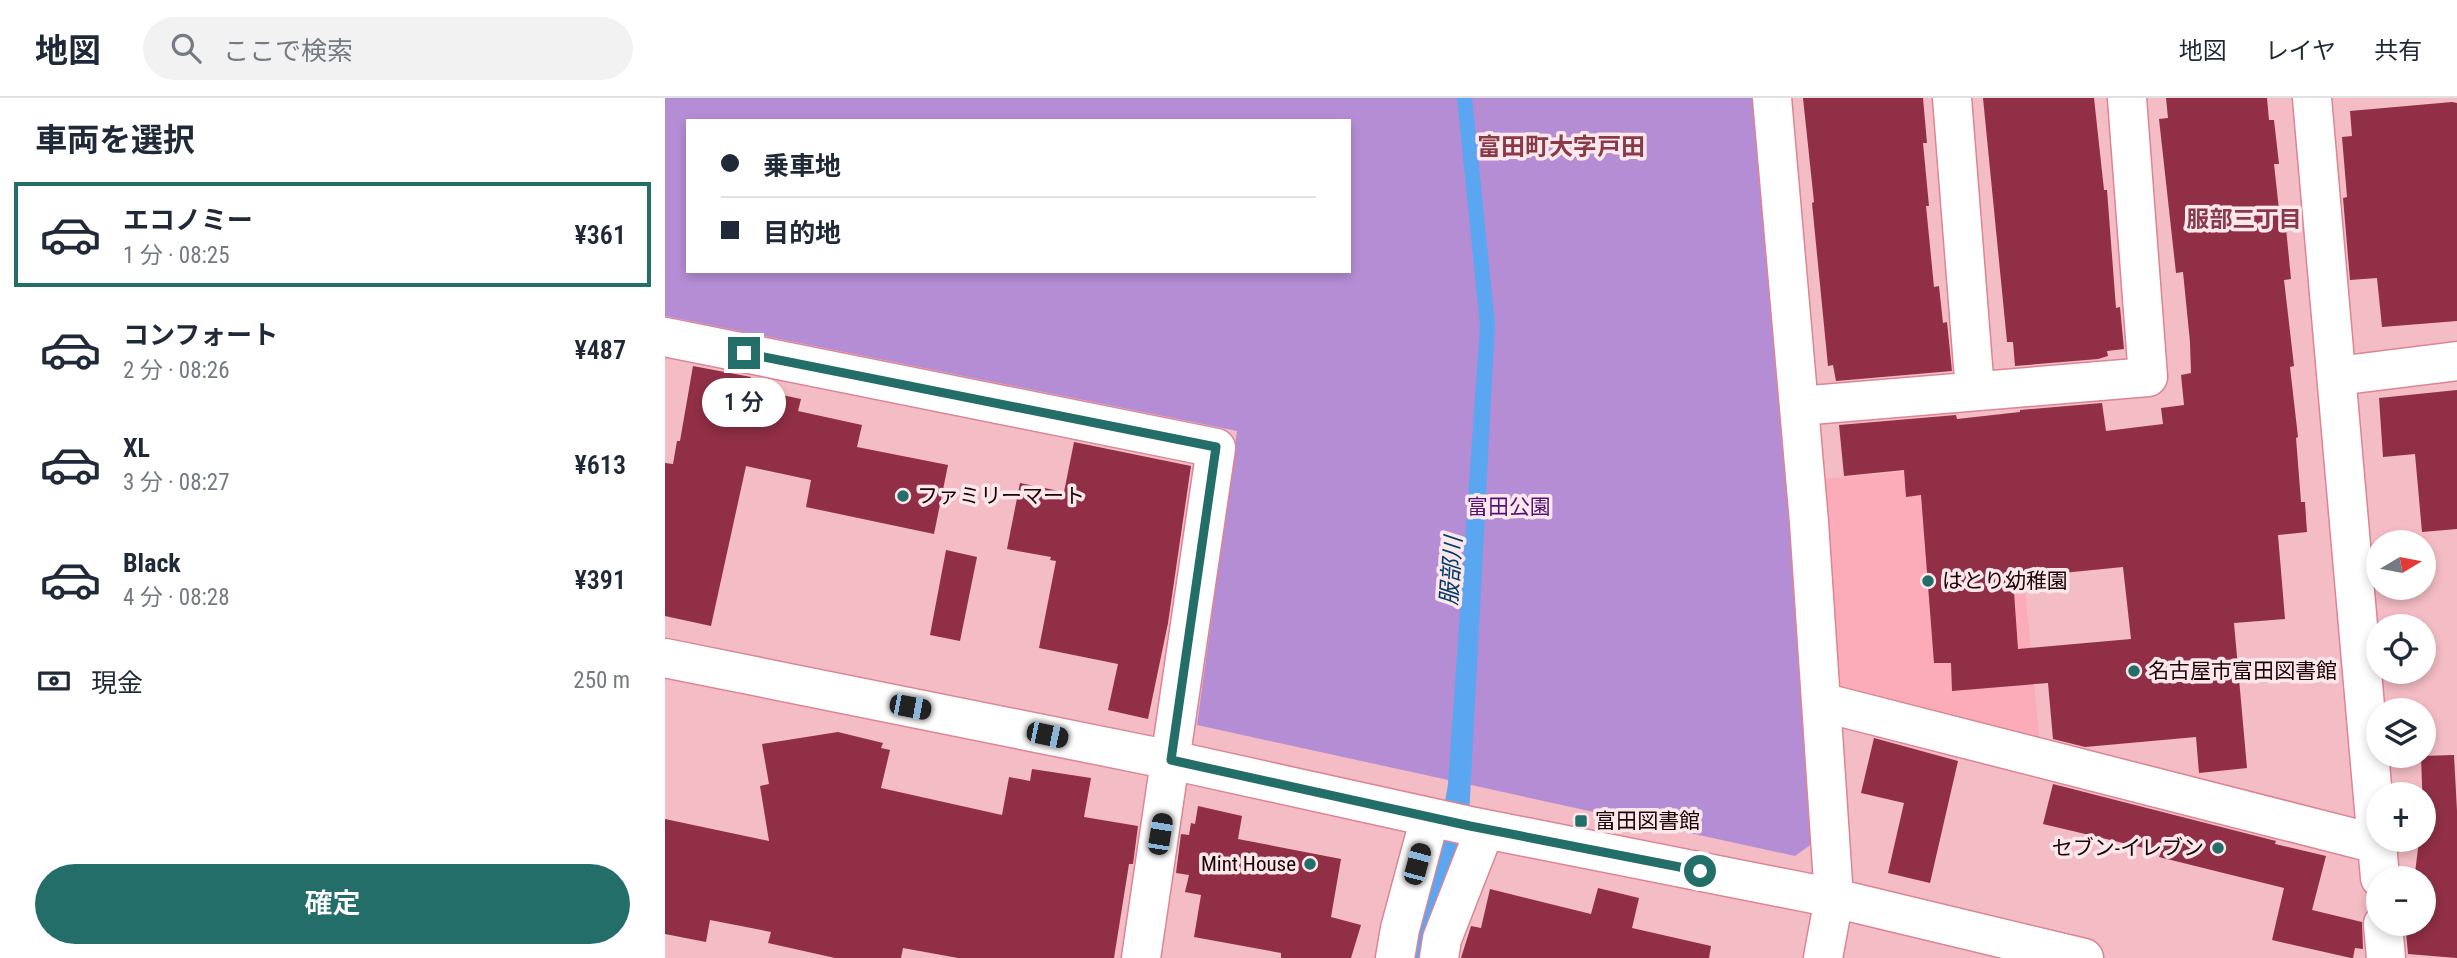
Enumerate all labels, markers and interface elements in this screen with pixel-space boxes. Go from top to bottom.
search box [143,17,633,80]
icon: search [167,29,205,67]
text: 地図 [35,31,101,70]
text: ここで検索 [223,36,353,66]
text: 地図 [2179,37,2227,65]
text: レイヤ [2265,37,2336,65]
text: 共有 [2374,37,2422,65]
text: 車両を選択 [35,121,195,159]
district label: 富田町大字戸田 [1477,133,1645,161]
text: 乗車地 [763,151,841,181]
icon: car [39,203,102,266]
text: エコノミー [123,205,253,235]
district label: 服部三丁目 [2187,206,2302,233]
text: 目的地 [763,218,841,248]
text: ¥361 [574,220,626,250]
text: 1 分 · 08:25 [123,242,230,269]
icon: car [39,318,102,381]
text: コンフォート [123,320,278,350]
text: ¥487 [574,335,626,365]
route end [728,337,760,369]
text: 2 分 · 08:26 [123,357,230,384]
callout: 1 分 [702,378,786,426]
text: 1 分 [724,389,764,416]
icon: car [39,433,102,496]
text: XL [123,433,150,463]
text: ¥613 [574,450,626,480]
text: 3 分 · 08:27 [123,469,230,496]
place label: ファミリーマート [917,484,1085,508]
marker: ファミリーマート [895,488,911,504]
park label: 富田公園 [1467,495,1551,519]
north arrow [2366,530,2436,600]
map controls [2366,530,2436,936]
water label: 服部川 [1436,533,1468,606]
icon: car [39,548,102,611]
text: Black [123,548,181,578]
text: ¥391 [574,565,626,595]
place label: はとり幼稚園 [1942,569,2068,593]
marker: はとり幼稚園 [1920,573,1936,589]
text: 4 分 · 08:28 [123,584,230,611]
button: locate [2366,614,2436,684]
place label: 名古屋市富田図書館 [2148,659,2337,683]
icon: cash [35,662,73,700]
marker: 名古屋市富田図書館 [2126,663,2142,679]
text: 250 m [573,667,630,694]
text: 現金 [91,668,143,698]
car [888,693,933,721]
button: layers [2366,698,2436,768]
car [1025,720,1070,750]
button: + [2366,782,2436,852]
place label: 富田図書館 [1595,809,1700,833]
car [1147,812,1174,856]
marker: 富田図書館 [1573,813,1589,829]
place label: セブン-イレブン [2052,836,2204,860]
marker: セブン-イレブン [2210,840,2226,856]
car [1402,841,1433,887]
place label: Mint House [1201,852,1296,876]
route start [1684,855,1716,887]
marker: Mint House [1302,856,1318,872]
button: 確定 [35,864,630,944]
button: − [2366,866,2436,936]

